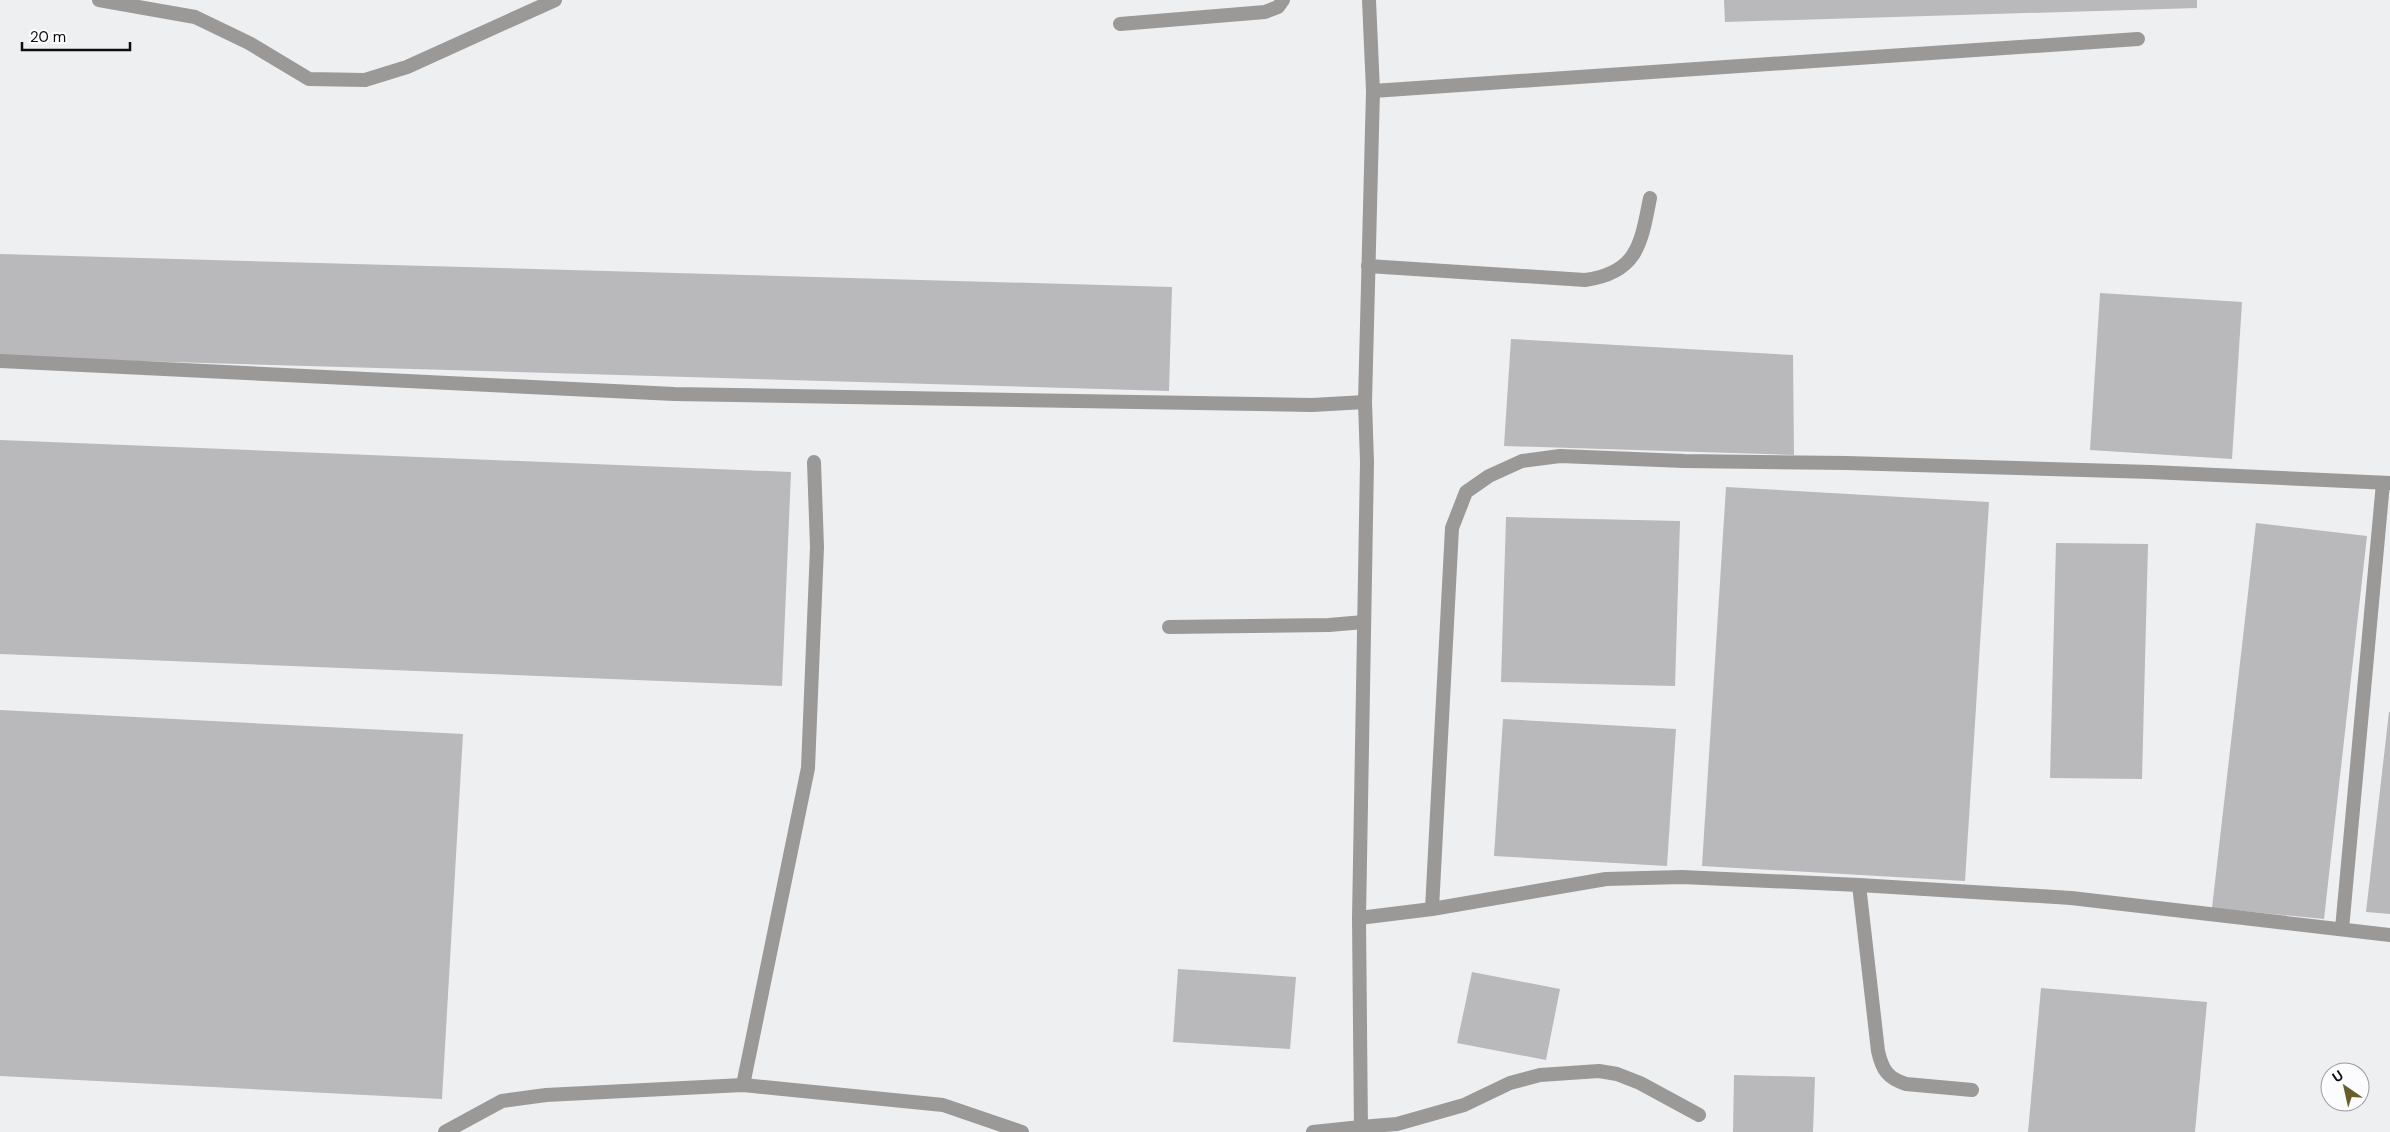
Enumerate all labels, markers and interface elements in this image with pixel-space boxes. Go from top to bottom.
scale bar [22,20,130,52]
text: 20 m [30,27,66,47]
north arrow [2320,1062,2370,1112]
text: U [2329,1066,2347,1086]

